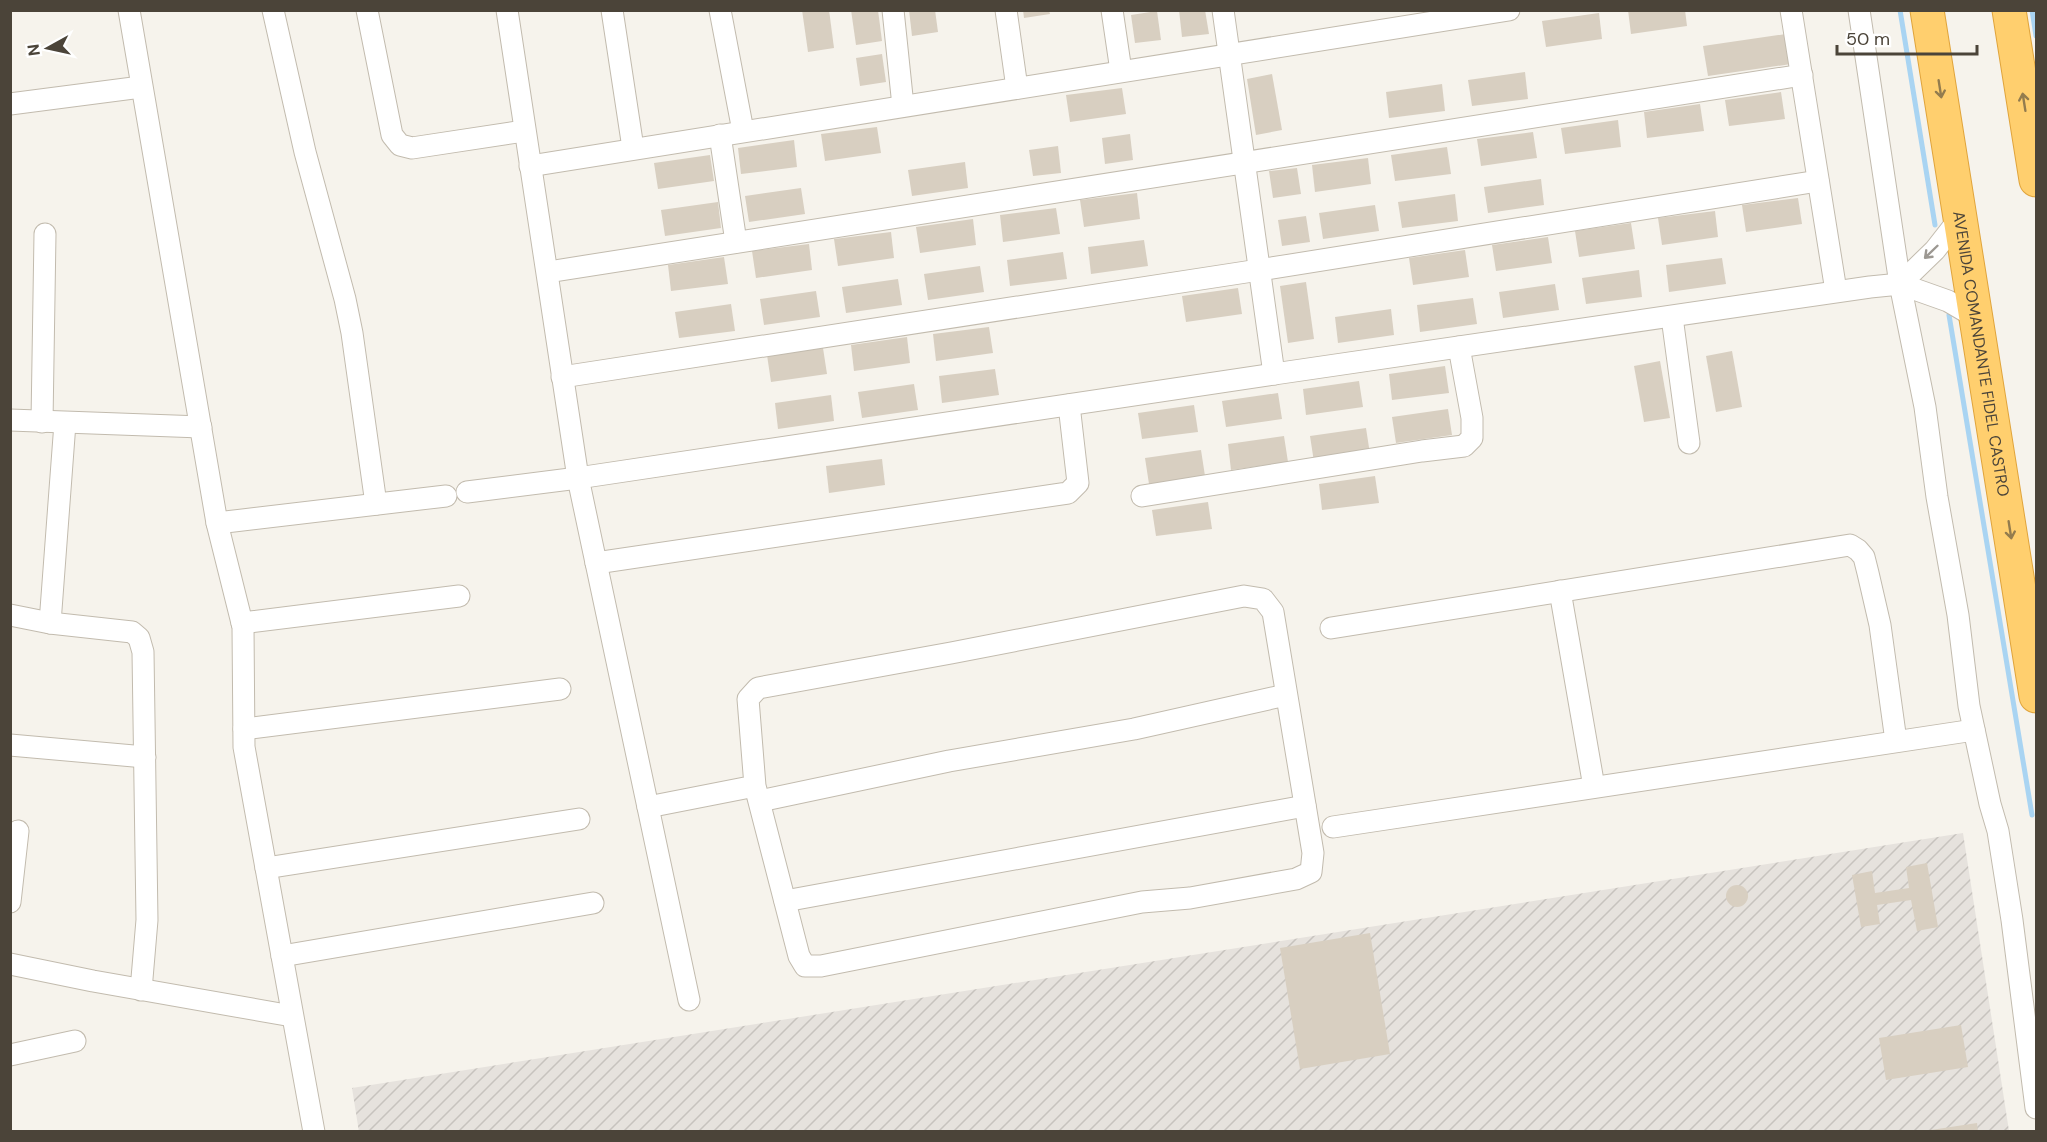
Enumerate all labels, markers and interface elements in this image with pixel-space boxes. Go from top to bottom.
north arrow [18,18,78,78]
scale bar [1837,18,1976,56]
text: 50 m [1846,27,1890,51]
text: N [22,43,45,57]
one-way arrow [1934,79,1945,98]
one-way arrow [2018,92,2029,112]
street label: AVENIDA COMANDANTE FIDEL CASTRO [1948,210,2014,498]
one-way arrow [1924,245,1939,260]
one-way arrow [2005,520,2016,540]

